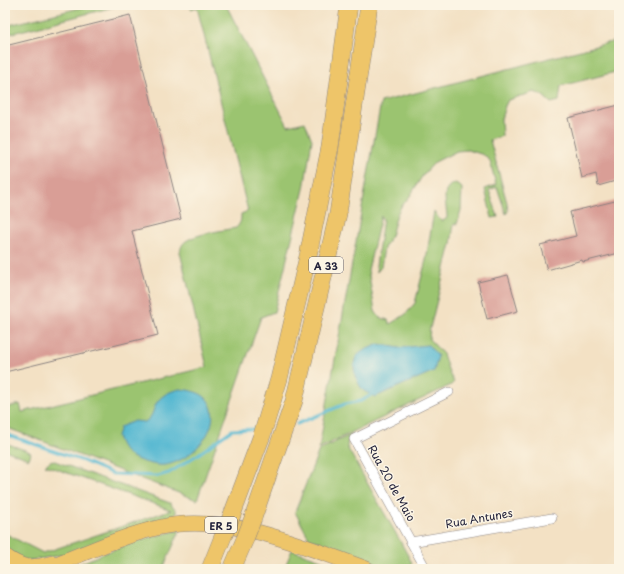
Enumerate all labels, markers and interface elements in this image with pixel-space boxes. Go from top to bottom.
road number: A 33 [309,257,343,273]
street label: Rua 20 de Maio [364,442,420,524]
street label: Rua Antunes [444,504,514,532]
road number: ER 5 [205,517,237,533]

